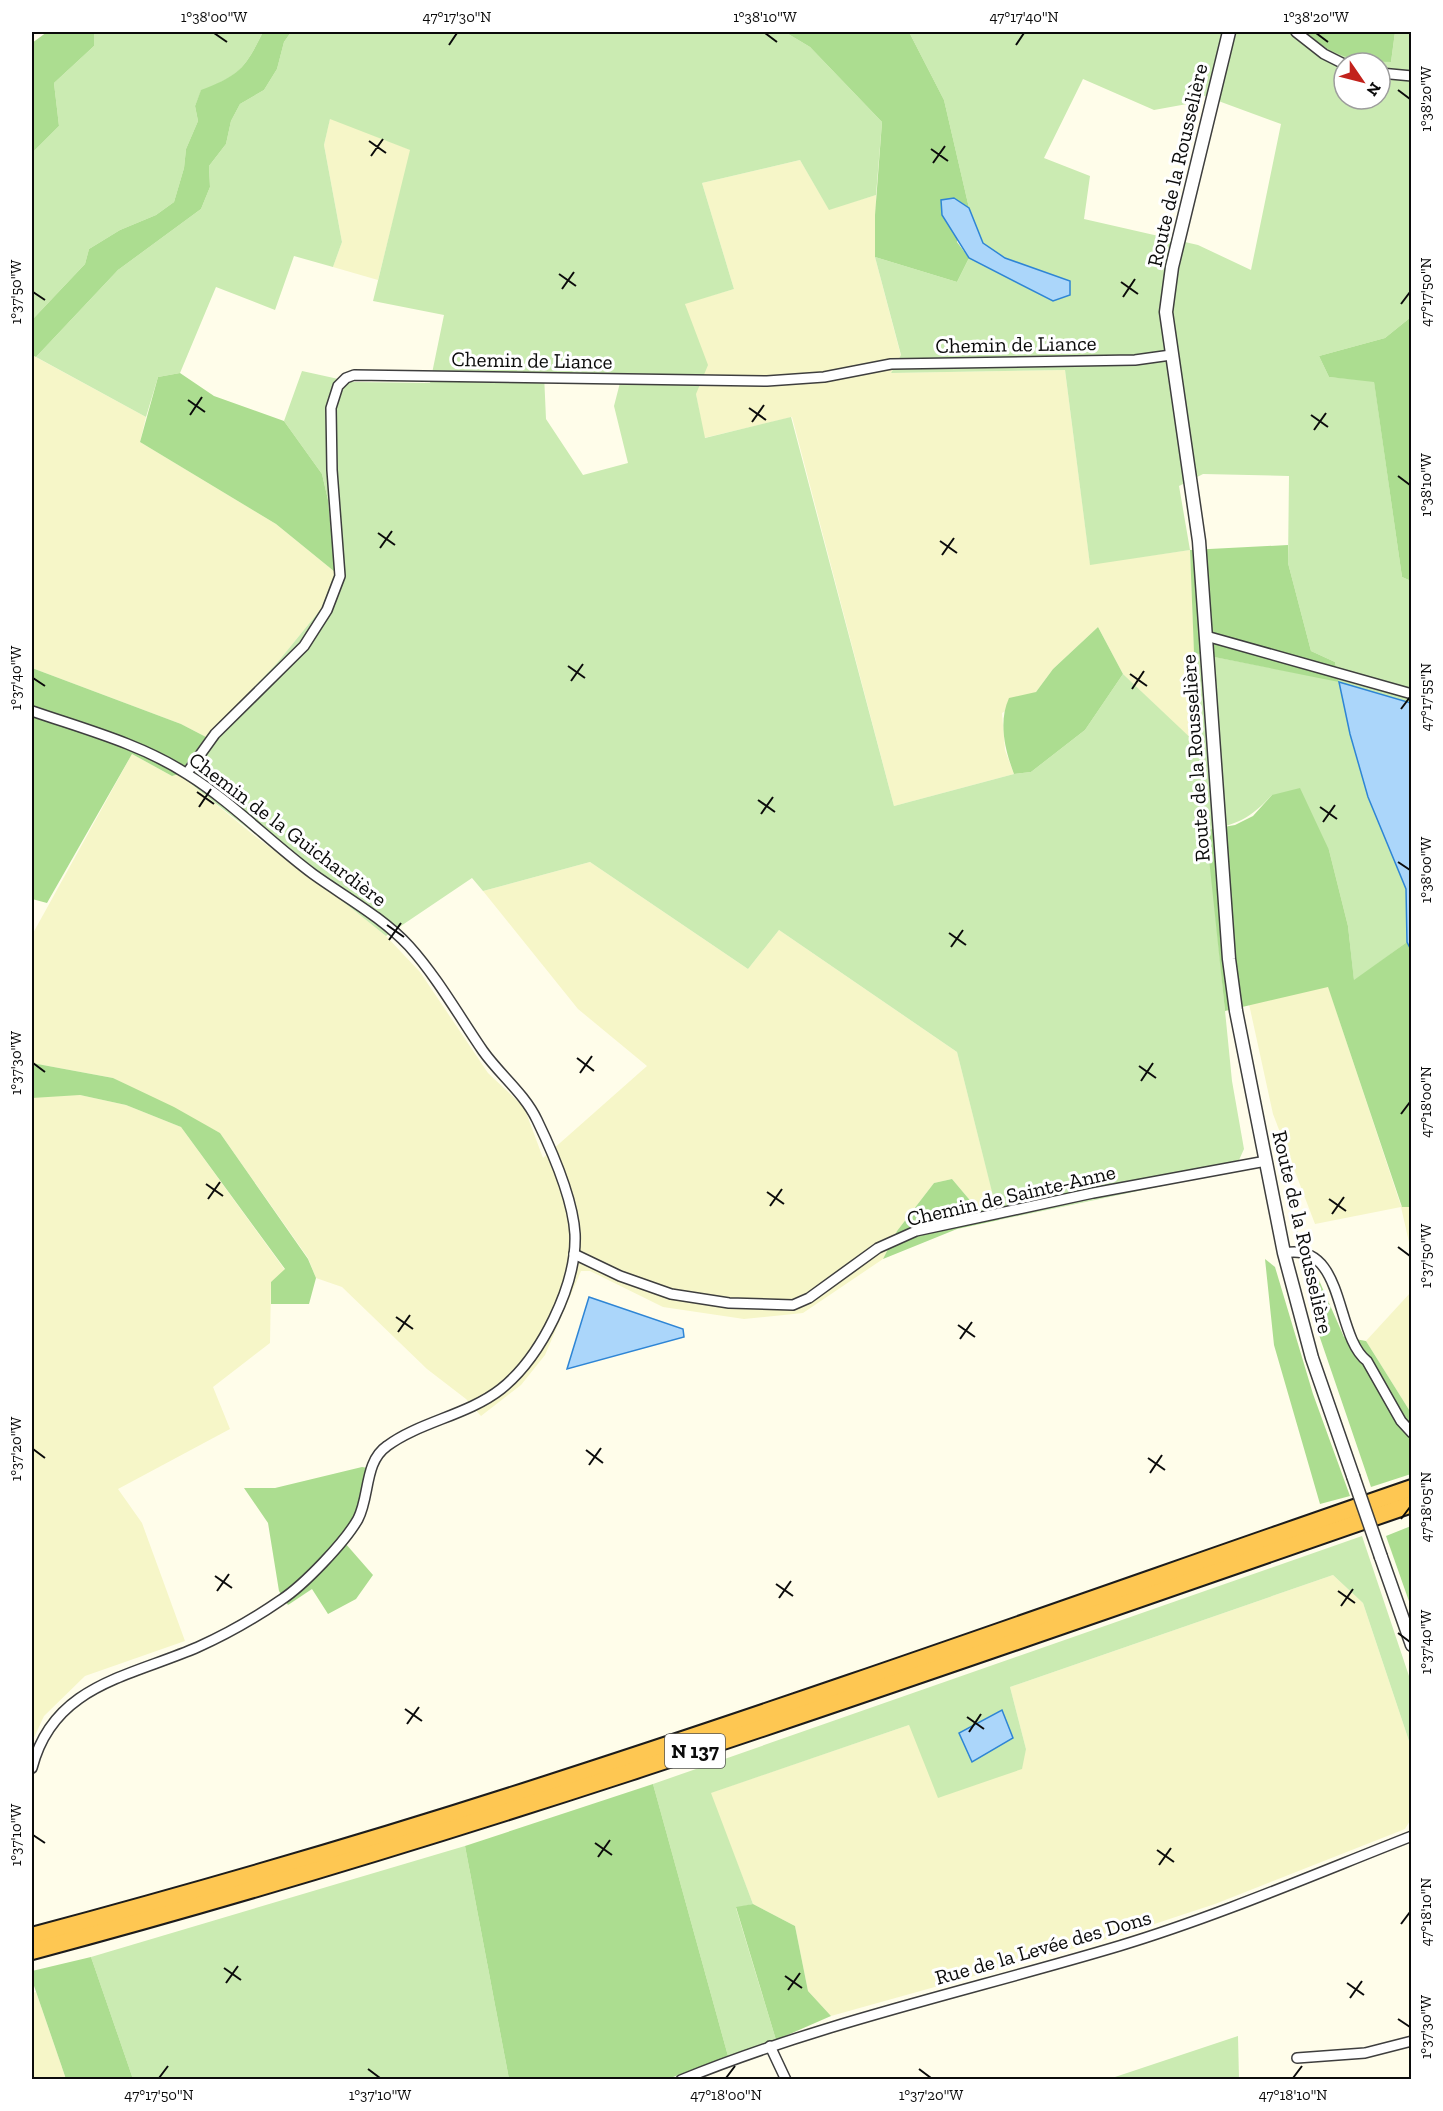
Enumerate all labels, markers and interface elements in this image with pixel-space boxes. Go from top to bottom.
text: 1°38'00"W [181,8,247,26]
text: 47°17'30"N [423,8,491,26]
text: 1°38'10"W [733,8,797,26]
text: 47°17'40"N [989,8,1059,26]
text: 1°38'20"W [1283,8,1349,26]
north arrow [1332,51,1392,111]
street label: Route de la Rousselière [1141,61,1213,269]
text: 1°38'20"W [1417,66,1435,132]
text: N [1363,79,1385,100]
text: 47°17'50"N [1417,257,1435,327]
text: 1°37'50"W [7,260,25,324]
street label: Chemin de Liance [935,330,1097,358]
street label: Chemin de Liance [451,346,613,374]
text: 1°38'10"W [1417,453,1435,517]
text: 1°37'40"W [7,646,25,710]
street label: Route de la Rousselière [1175,653,1215,863]
text: 47°17'55"N [1417,663,1435,731]
street label: Chemin de la Guichardière [184,746,392,912]
text: 1°38'00"W [1417,837,1435,903]
text: 1°37'30"W [7,1031,25,1095]
text: 47°18'00"N [1417,1066,1435,1138]
street label: Route de la Rousselière [1267,1128,1339,1336]
street label: Chemin de Sainte-Anne [904,1159,1118,1231]
text: 1°37'50"W [1417,1224,1435,1288]
text: 1°37'20"W [7,1417,25,1481]
text: 47°18'05"N [1417,1472,1435,1542]
text: 1°37'40"W [1417,1610,1435,1674]
road number: N 137 [665,1734,725,1768]
text: 1°37'10"W [7,1804,25,1866]
text: 47°18'10"N [1417,1878,1435,1946]
street label: Rue de la Levée des Dons [932,1904,1154,1990]
text: 1°37'30"W [1417,1995,1435,2059]
text: 47°17'50"N [124,2086,194,2104]
text: 1°37'10"W [349,2086,411,2104]
text: 47°18'00"N [690,2086,762,2104]
text: 1°37'20"W [899,2086,963,2104]
text: 47°18'10"N [1259,2086,1327,2104]

